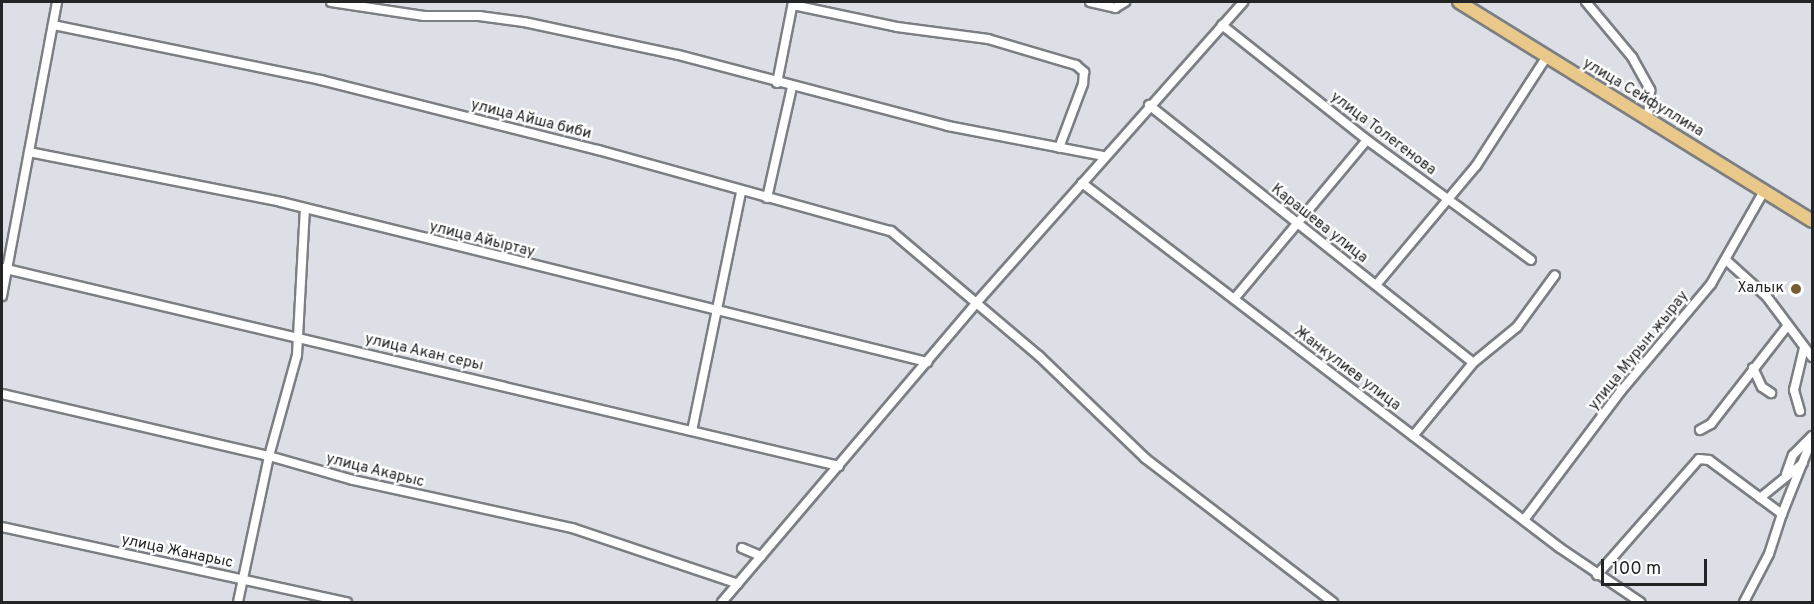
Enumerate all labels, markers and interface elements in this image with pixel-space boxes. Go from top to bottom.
street label: улица Сейфуллина [1579,55,1707,141]
street label: улица Толегенова [1326,88,1440,180]
street label: улица Айша биби [469,96,593,144]
street label: Карашева улица [1267,181,1371,267]
street label: улица Айыртау [427,218,537,262]
place label: Халык [1737,280,1784,298]
marker: Халык [1789,282,1803,296]
street label: улица Мурын жырау [1585,288,1693,414]
street label: Жанкулиев улица [1290,323,1404,415]
street label: улица Акан серы [363,331,485,375]
street label: улица Акарыс [324,450,426,492]
street label: улица Жанарыс [120,531,234,573]
scale bar [1604,547,1710,585]
text: 100 m [1612,558,1661,581]

